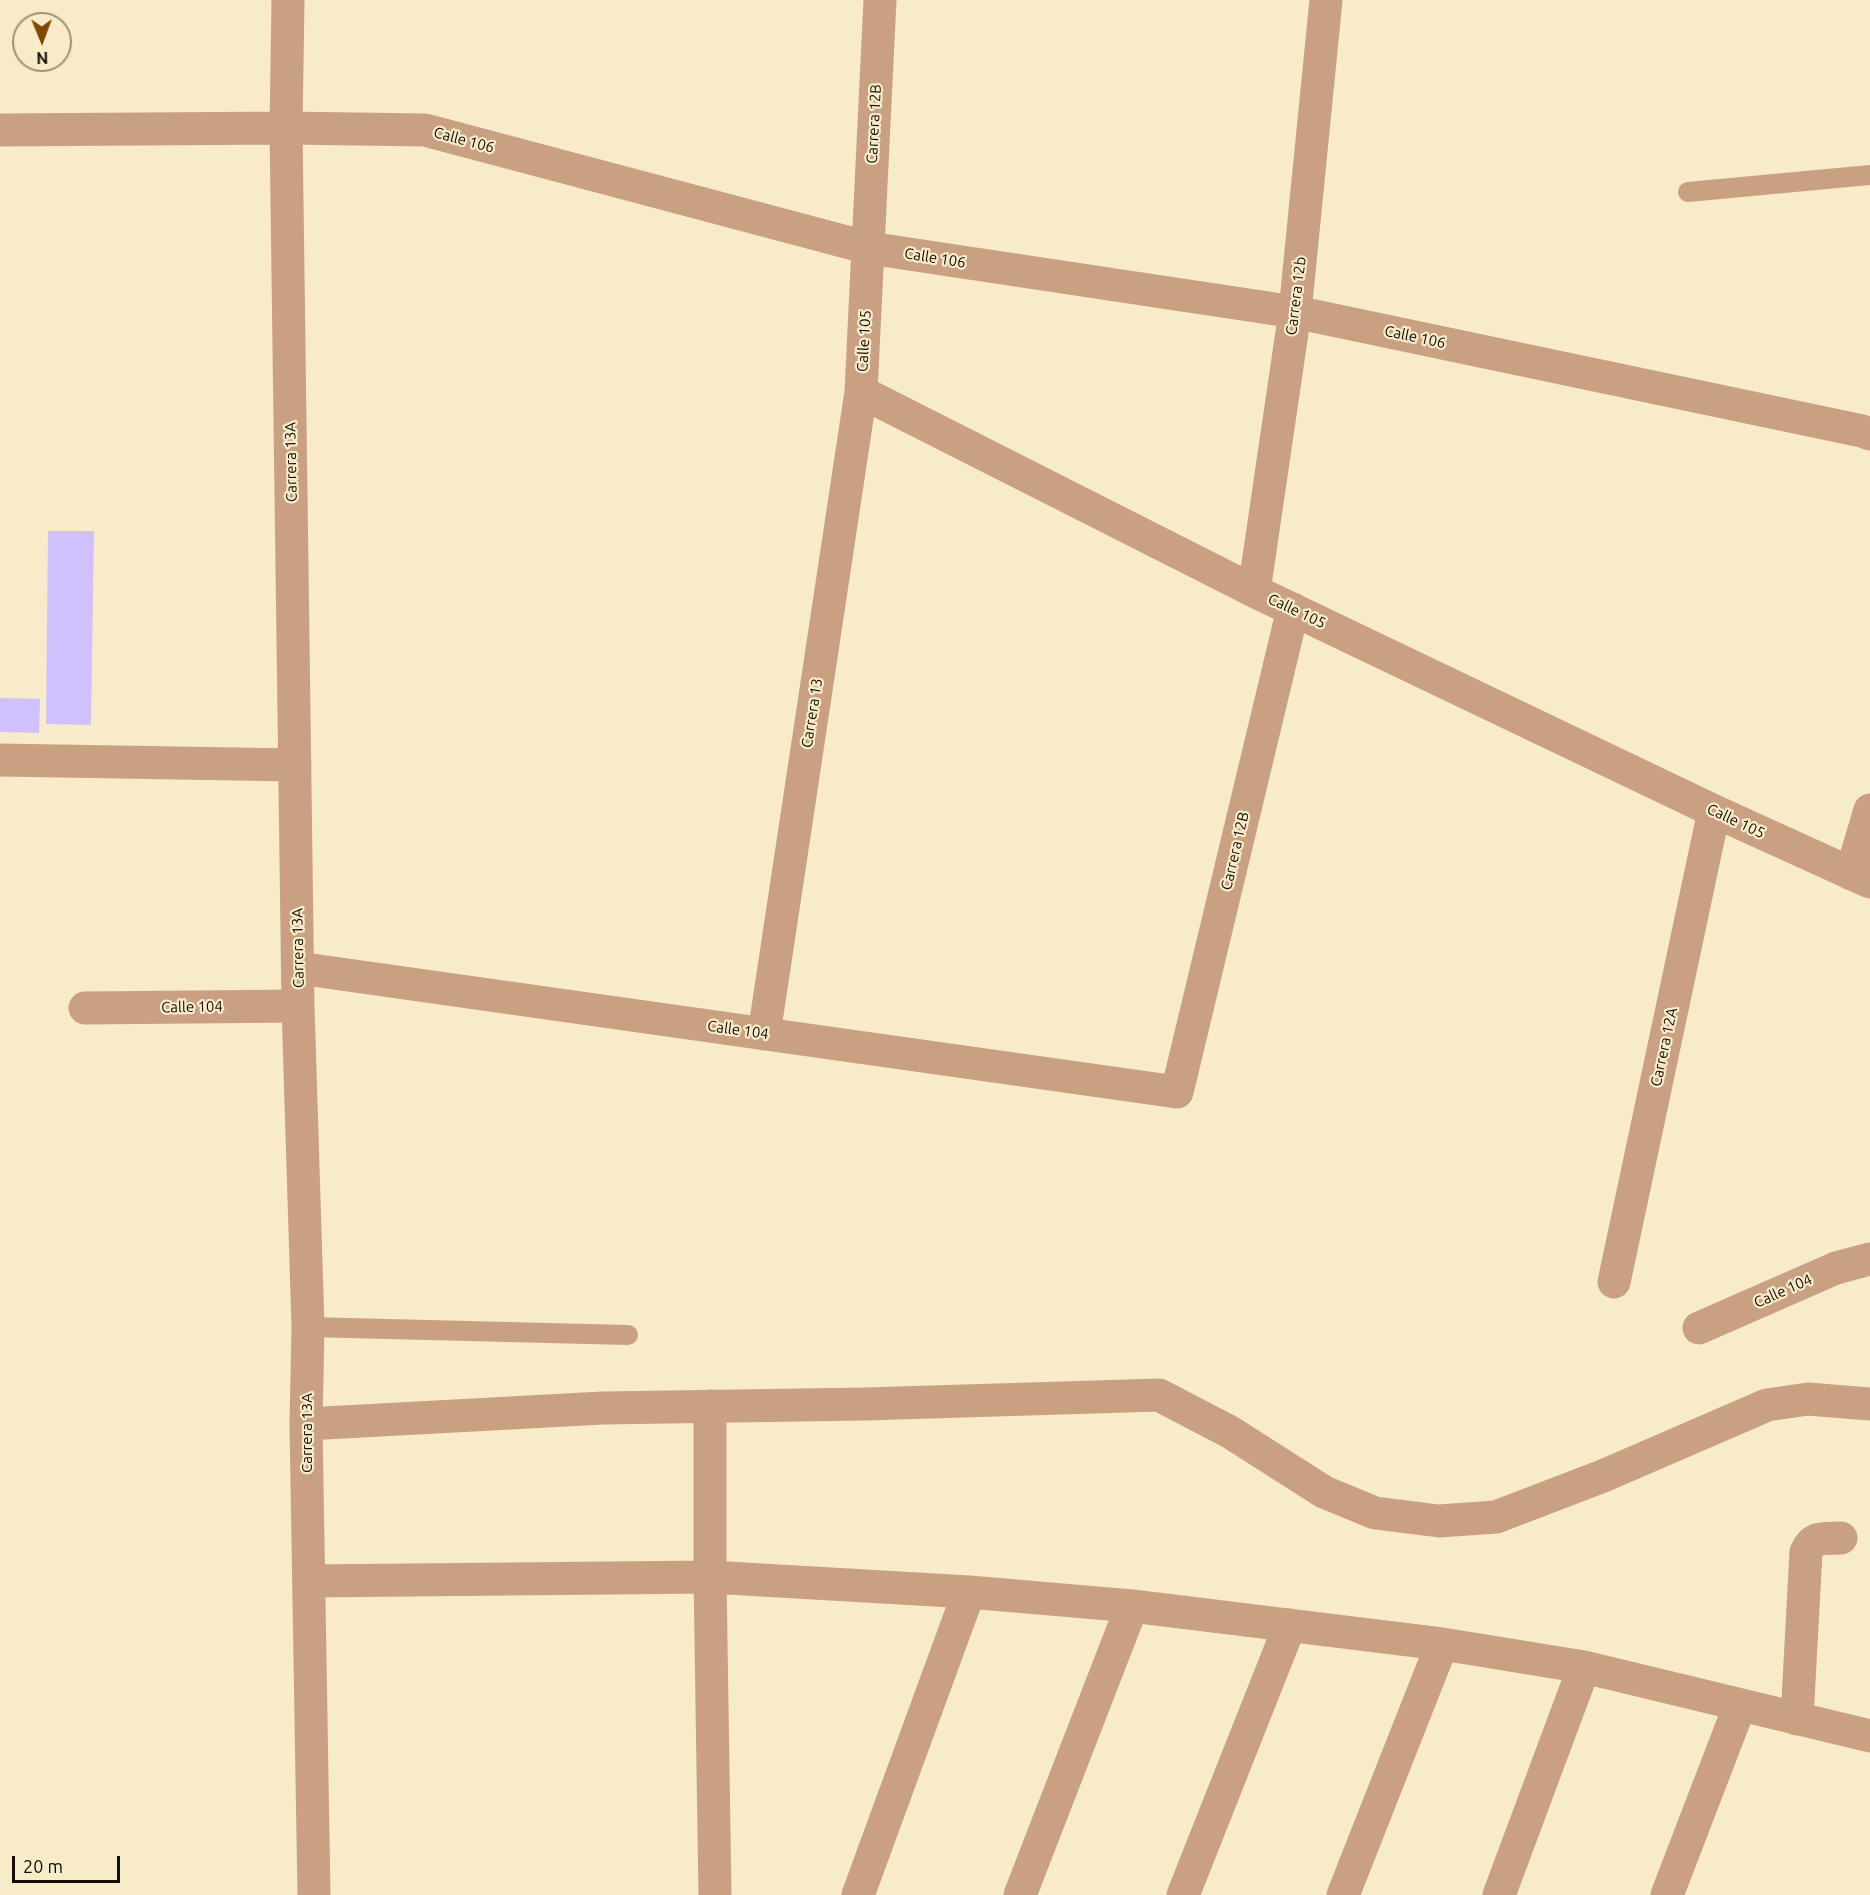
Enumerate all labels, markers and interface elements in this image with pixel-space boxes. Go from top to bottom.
north arrow [12,12,72,72]
text: N [36,49,48,67]
street label: Carrera 12B [863,84,885,164]
street label: Calle 106 [432,123,496,157]
street label: Calle 106 [903,244,967,272]
street label: Carrera 12b [1282,256,1310,336]
street label: Calle 105 [853,310,875,372]
street label: Calle 106 [1383,322,1447,352]
street label: Carrera 13A [281,422,301,502]
street label: Calle 105 [1265,590,1329,632]
street label: Carrera 13 [798,677,826,749]
street label: Calle 105 [1704,800,1768,842]
street label: Carrera 12B [1217,810,1253,892]
street label: Carrera 13A [288,908,308,988]
street label: Calle 104 [161,997,223,1017]
street label: Carrera 12A [1647,1006,1681,1088]
street label: Calle 104 [706,1017,770,1043]
street label: Calle 104 [1751,1270,1815,1312]
street label: Carrera 13A [298,1393,316,1473]
scale bar [15,1844,123,1882]
text: 20 m [23,1856,63,1876]

